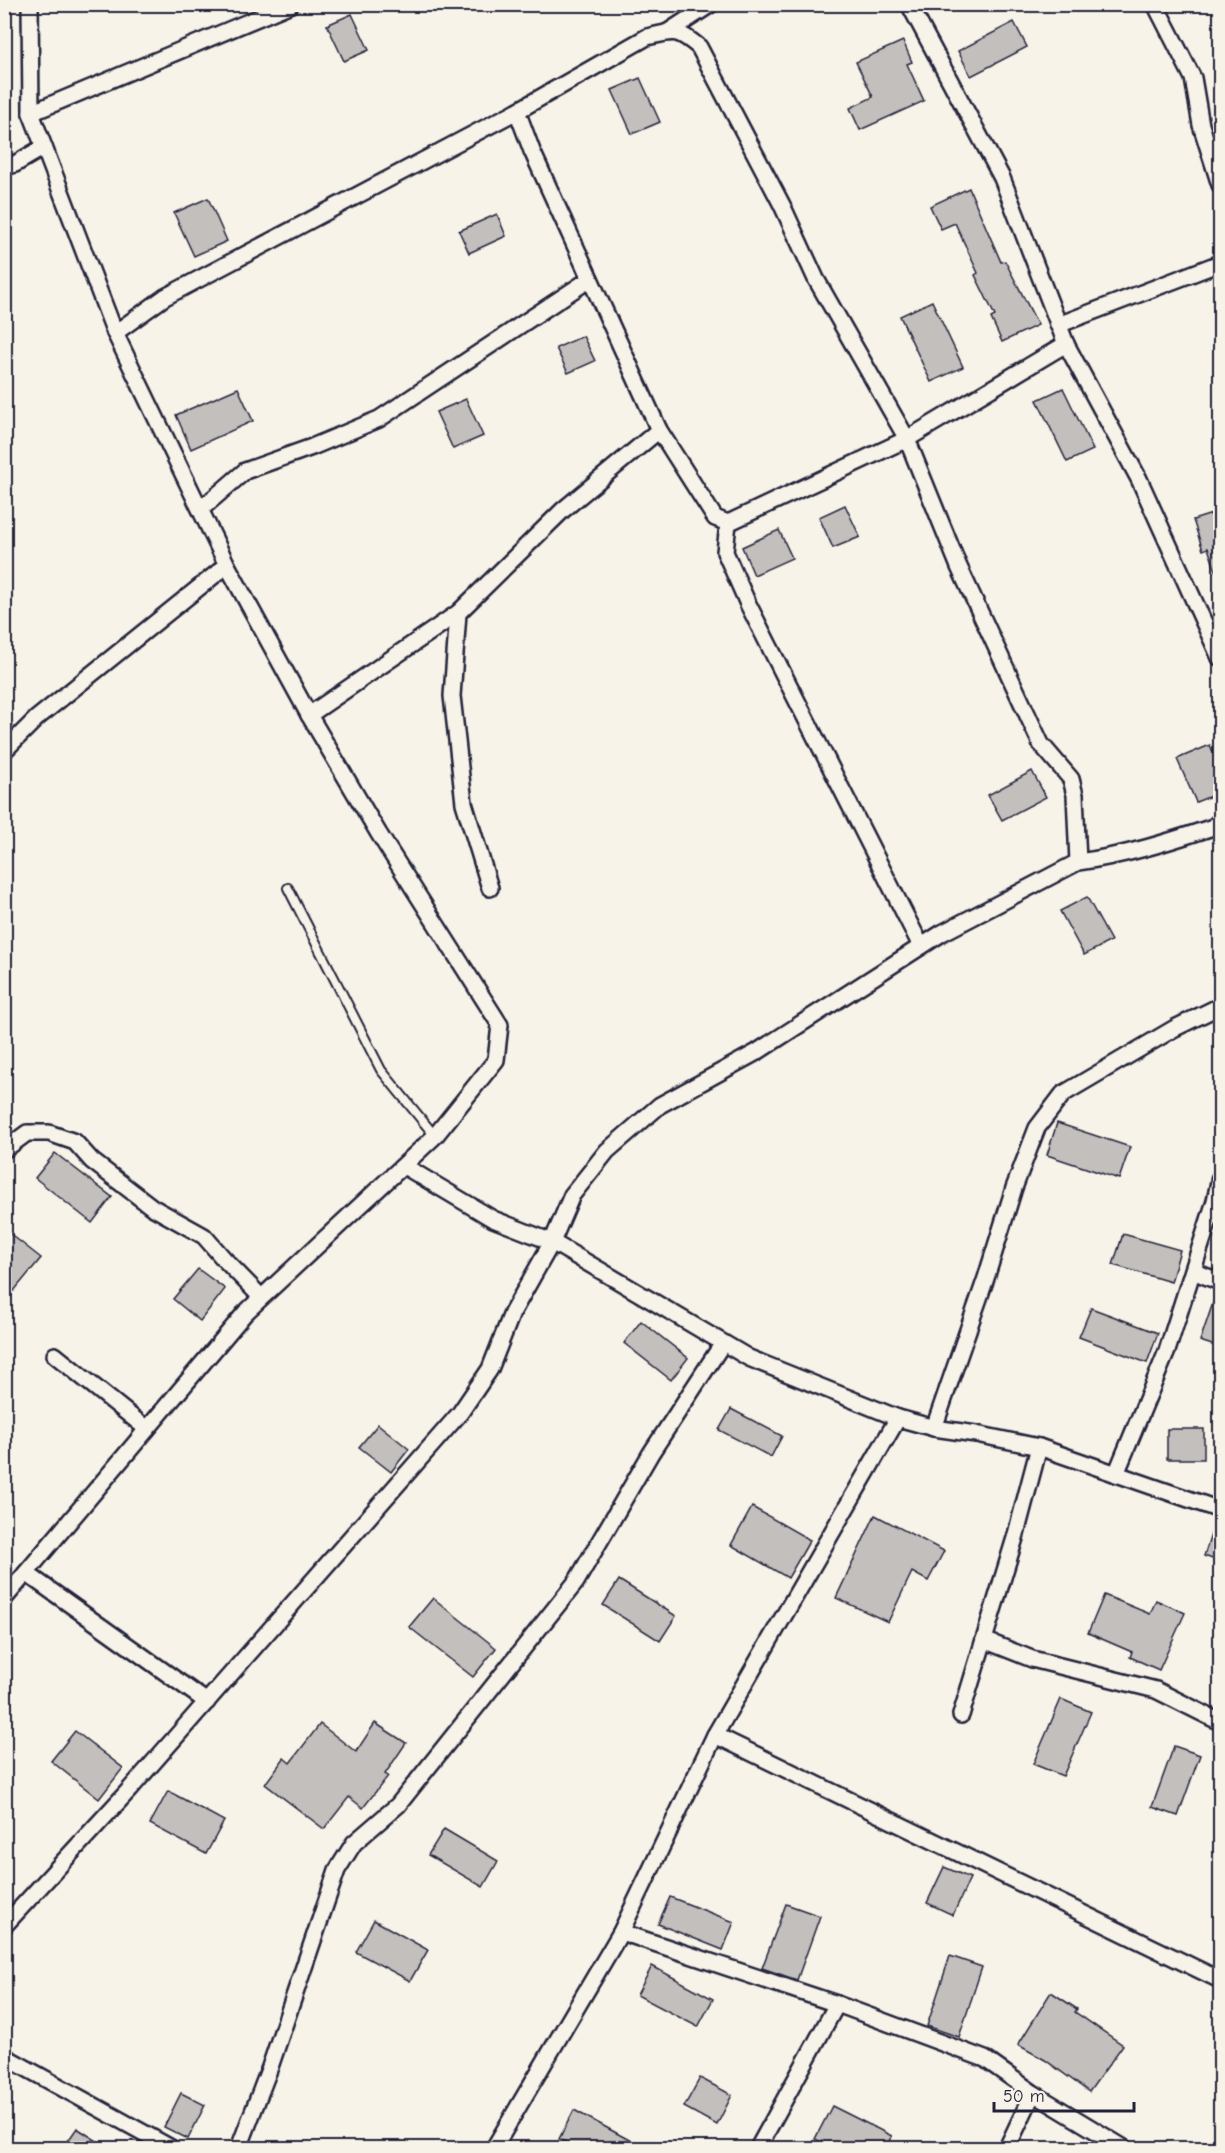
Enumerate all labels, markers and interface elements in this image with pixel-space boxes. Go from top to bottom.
scale bar [994,2075,1134,2113]
text: 50 m [1003,2086,1045,2107]

